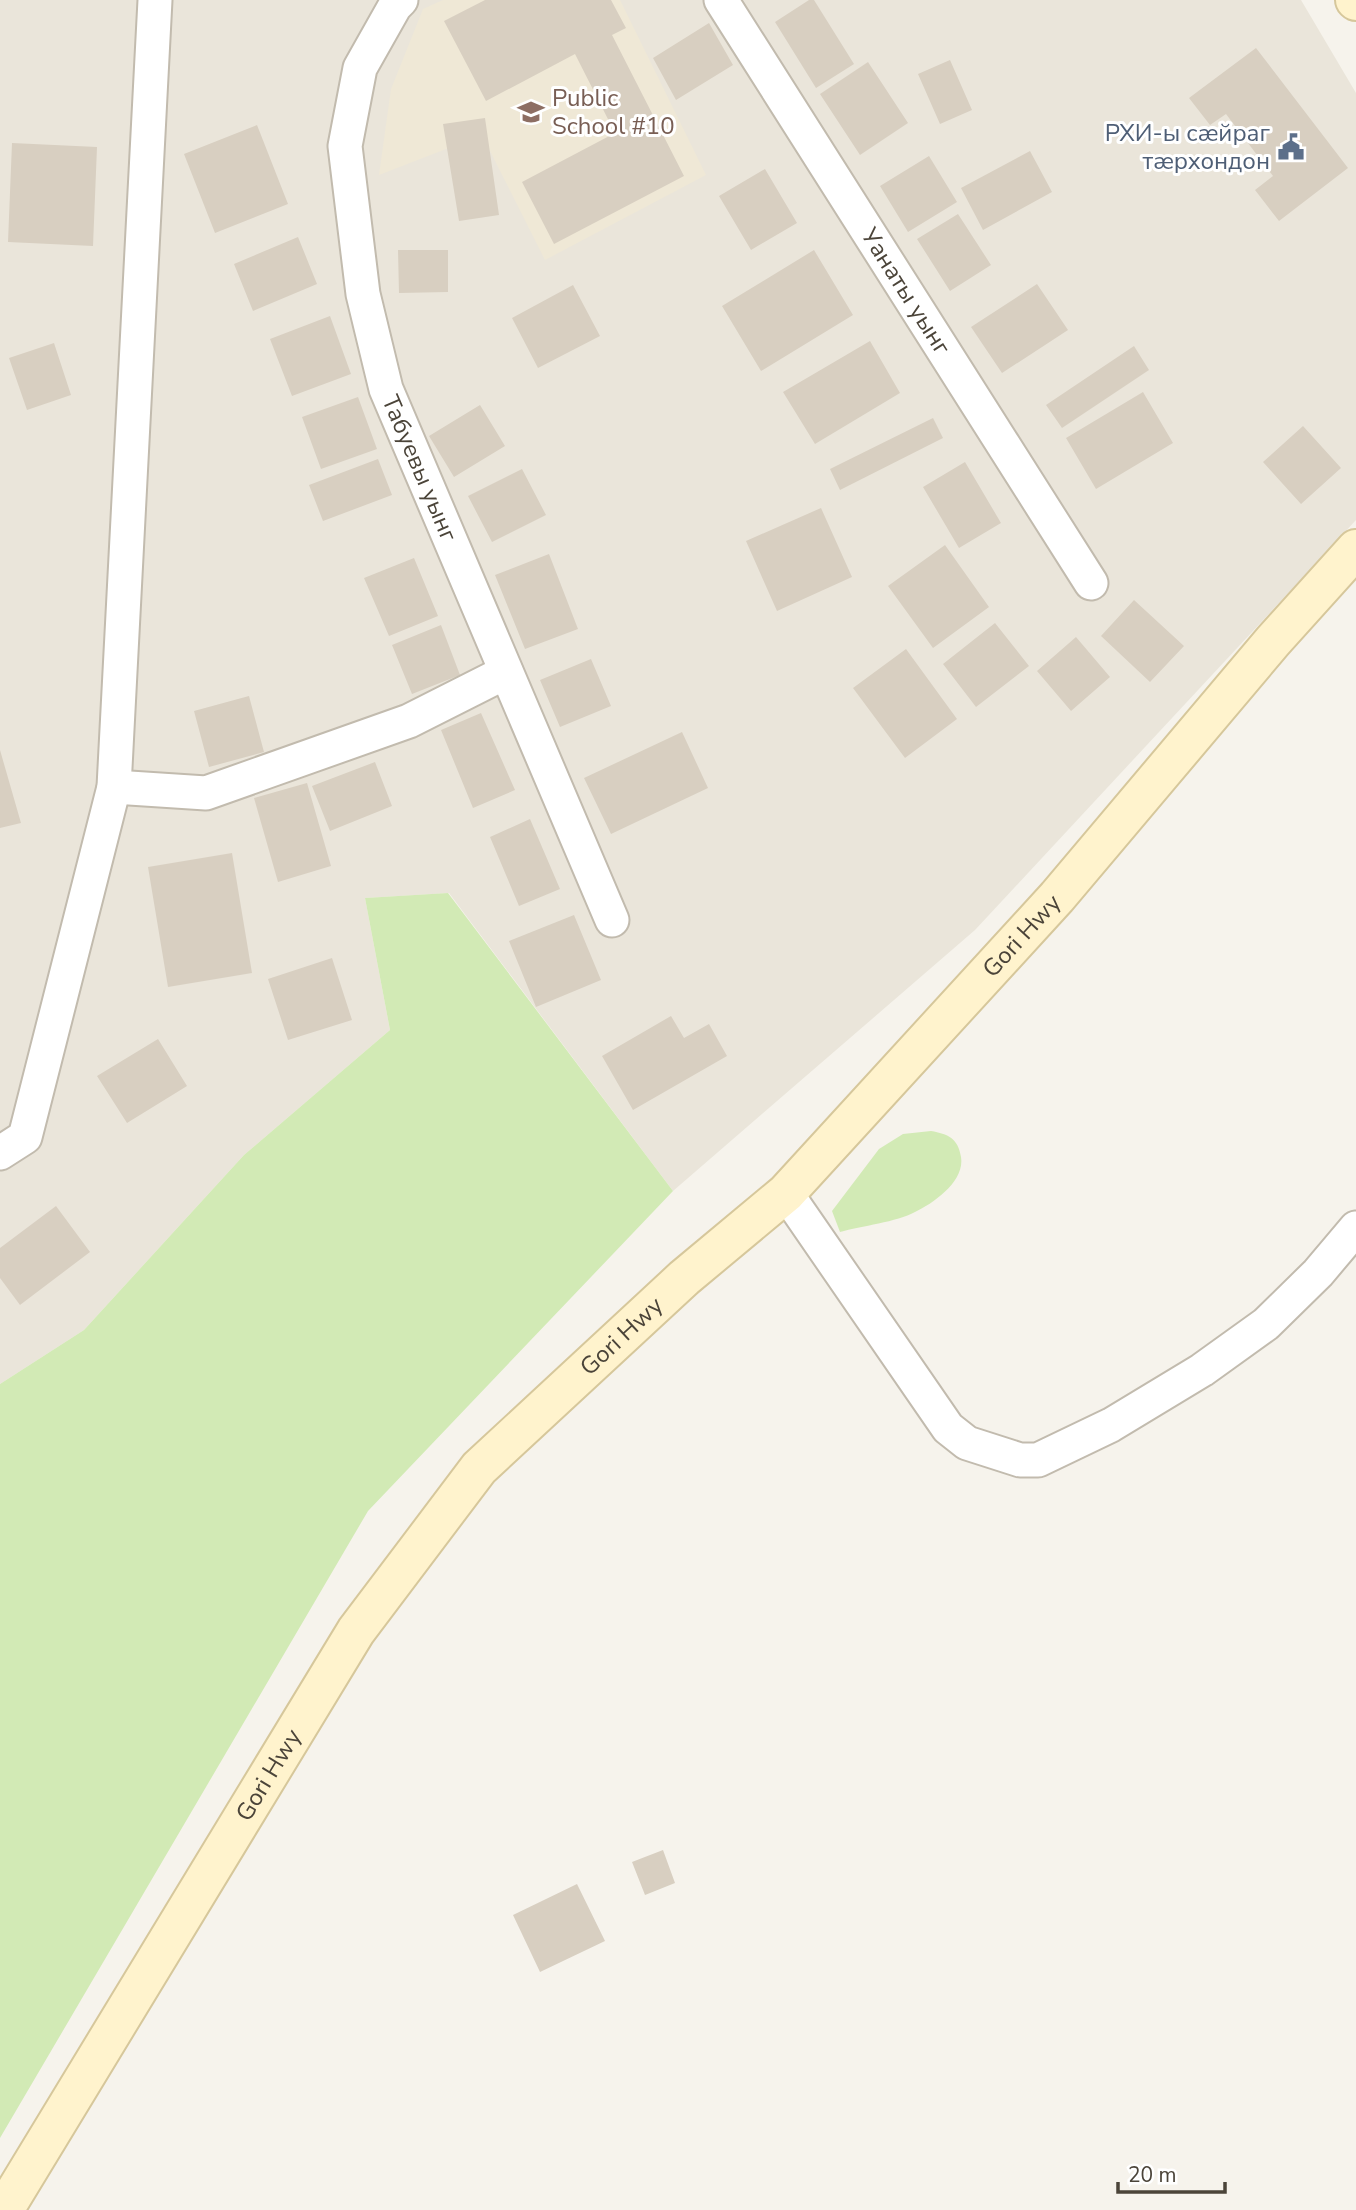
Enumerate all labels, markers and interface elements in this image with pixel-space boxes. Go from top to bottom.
place label: Public School #10 [552,82,675,142]
school or university icon: Public School #10 [516,97,546,127]
place label: РХИ-ы сæйраг тæрхондон [1105,117,1271,177]
public building icon: РХИ-ы сæйраг тæрхондон [1276,132,1306,162]
street label: Уанаты уынг [853,221,958,361]
street label: Табуевы уынг [374,390,465,547]
street label: Gori Hwy [975,887,1068,984]
street label: Gori Hwy [573,1289,670,1383]
street label: Gori Hwy [228,1722,309,1827]
scale bar [1118,2150,1225,2194]
text: 20 m [1128,2161,1177,2189]

